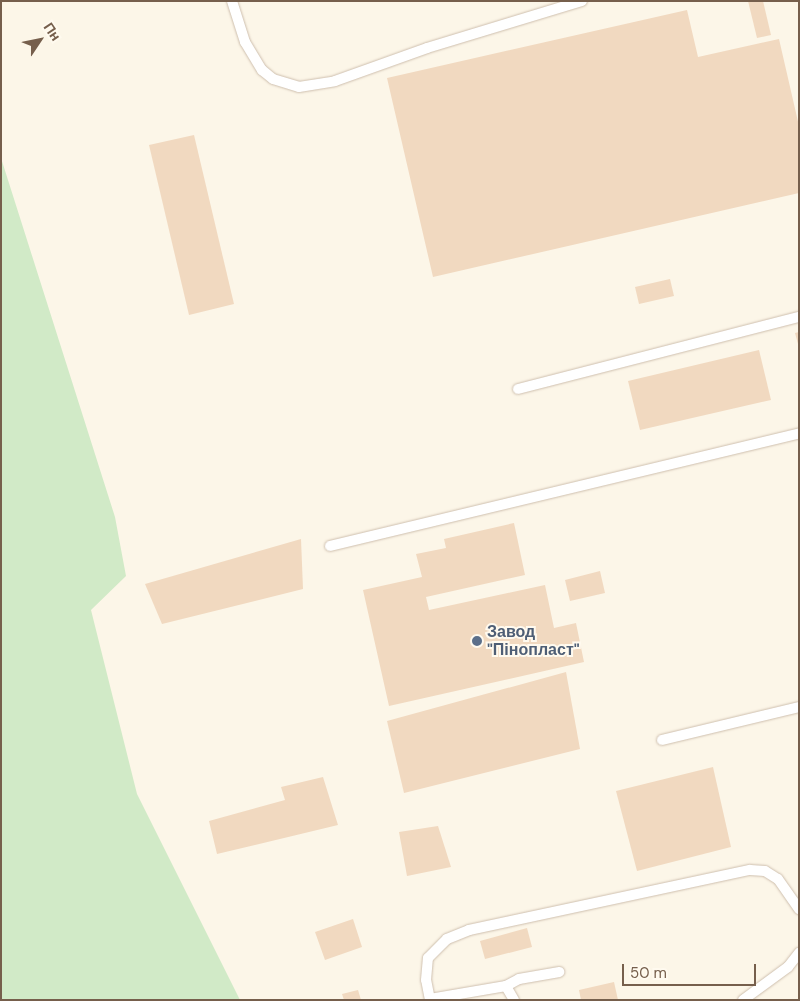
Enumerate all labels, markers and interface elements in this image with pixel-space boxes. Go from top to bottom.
north arrow [15,15,65,65]
text: Пн [40,19,65,44]
place label: Завод "Пінопласт" [487,622,580,660]
marker: Завод "Пінопласт" [471,635,483,647]
scale bar [625,954,759,986]
text: 50 m [630,963,667,983]

